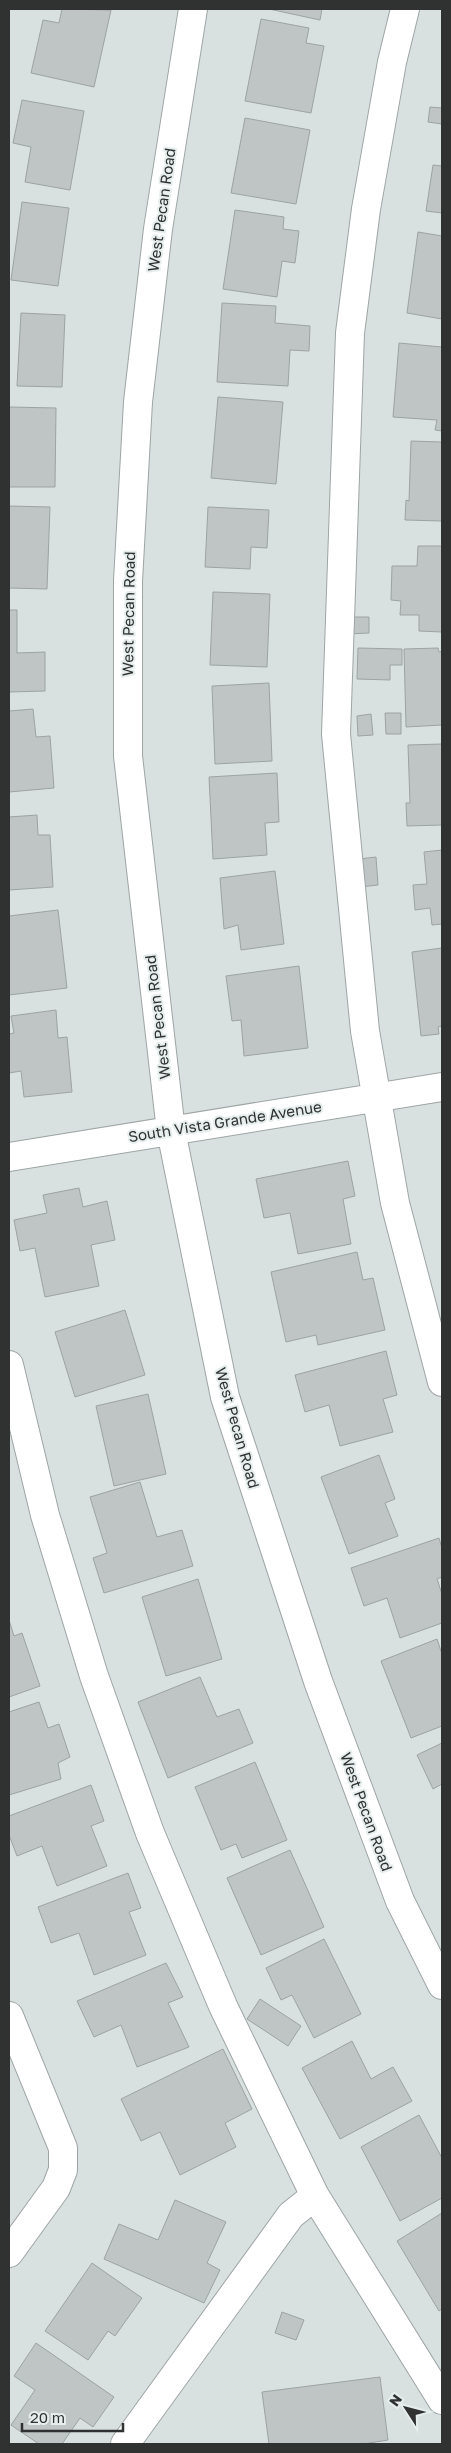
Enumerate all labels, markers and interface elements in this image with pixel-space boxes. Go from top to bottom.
street label: West Pecan Road [143,147,179,273]
street label: West Pecan Road [118,551,138,677]
street label: West Pecan Road [140,954,174,1080]
street label: South Vista Grande Avenue [127,1097,323,1145]
street label: West Pecan Road [212,1365,264,1490]
street label: West Pecan Road [337,1750,397,1873]
north arrow [381,2383,431,2433]
text: N [385,2391,405,2409]
scale bar [22,2400,124,2432]
text: 20 m [30,2408,65,2426]

